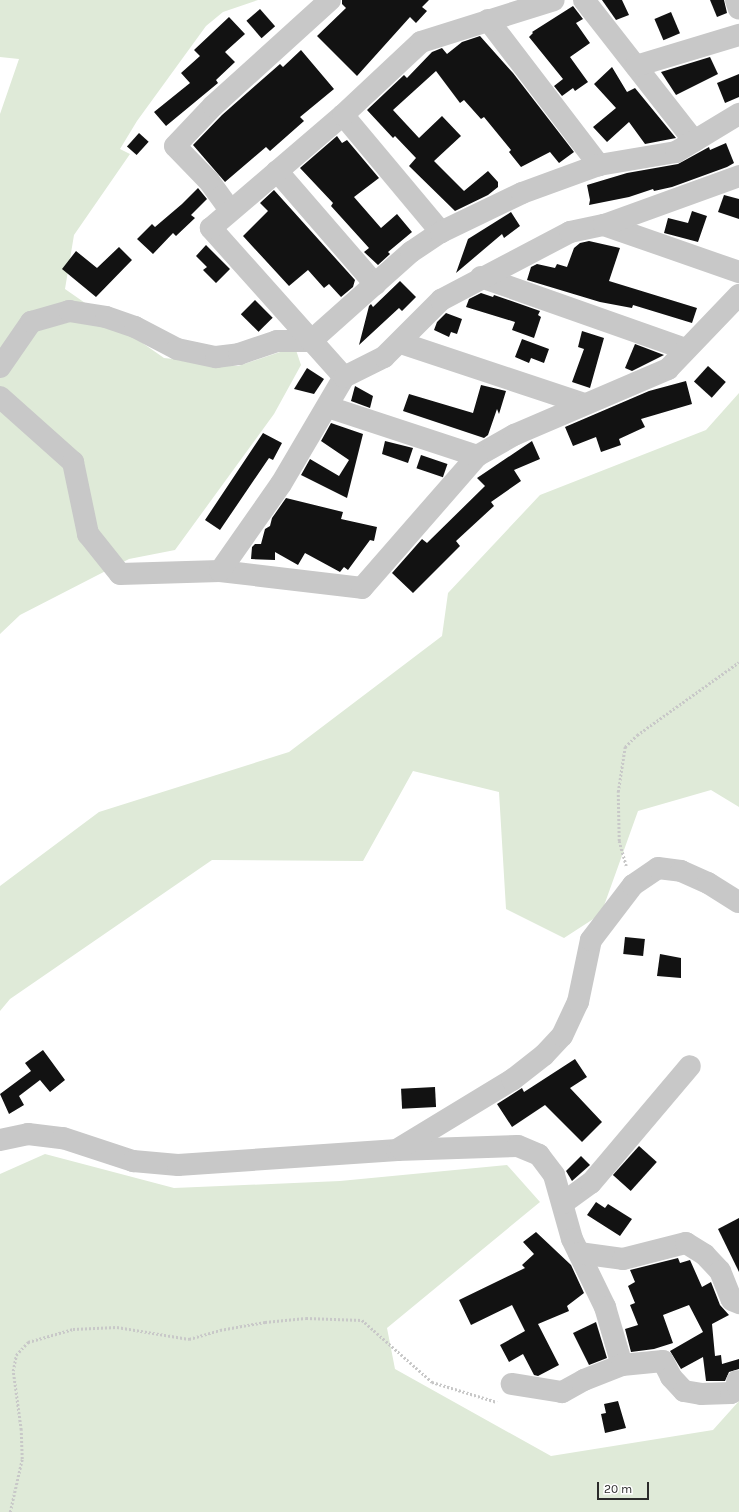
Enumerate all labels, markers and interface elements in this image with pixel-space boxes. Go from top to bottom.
scale bar [599,1474,651,1500]
text: 20 m [604,1482,632,1496]

